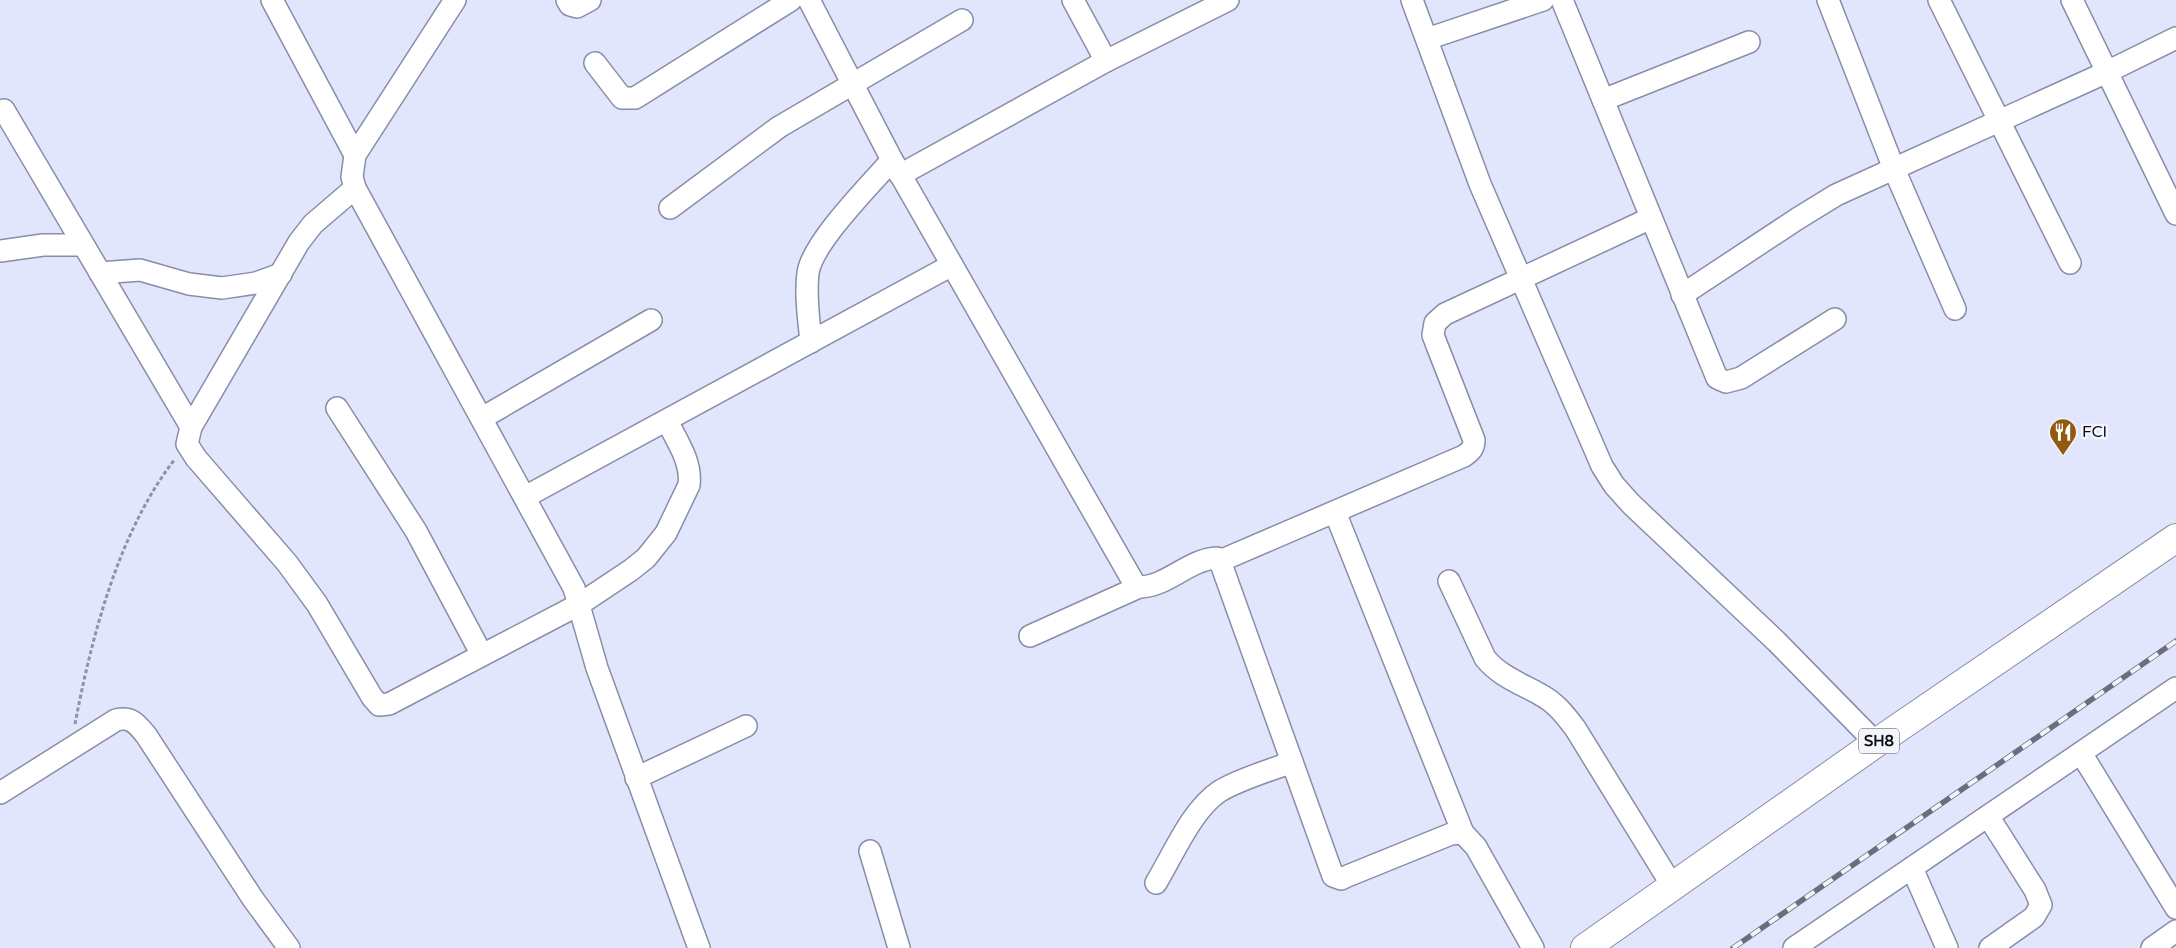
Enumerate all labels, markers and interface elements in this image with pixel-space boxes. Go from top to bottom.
restaurant icon: FCI [2048,417,2078,456]
place label: FCI [2082,422,2107,442]
road number: SH8 [1859,728,1899,754]

